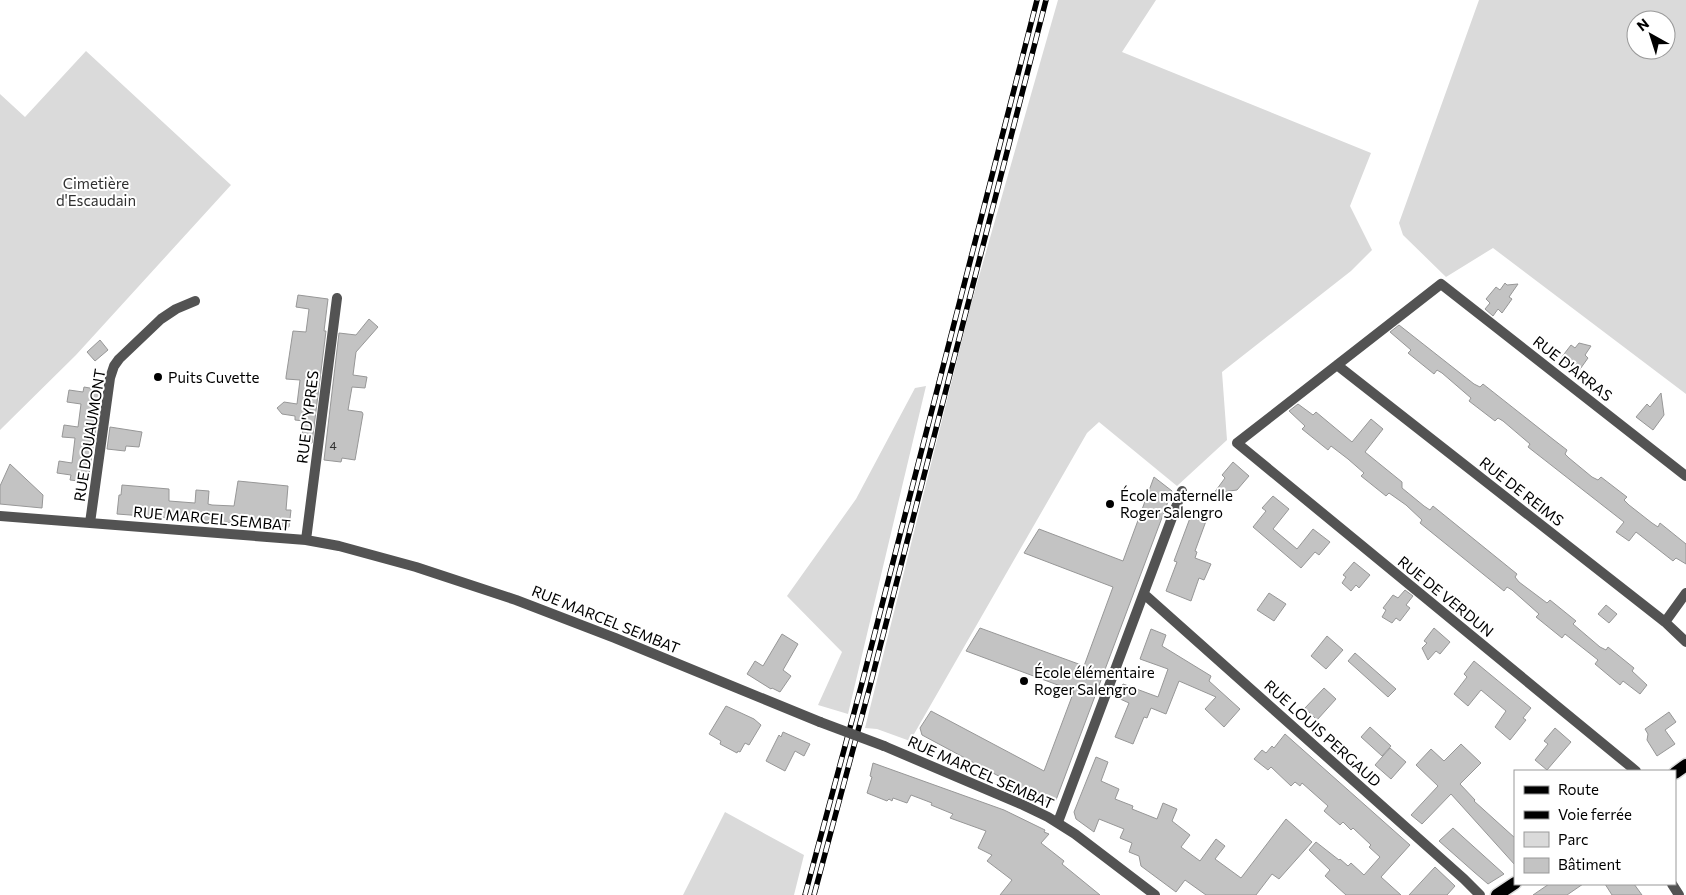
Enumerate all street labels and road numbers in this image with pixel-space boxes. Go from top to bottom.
street label: RUE D'ARRAS [1530,332,1616,405]
street label: RUE DOUAUMONT [70,367,108,503]
street label: RUE D'YPRES [292,369,322,465]
street label: RUE DE REIMS [1476,453,1568,529]
street label: RUE MARCEL SEMBAT [133,502,292,534]
street label: RUE DE VERDUN [1395,552,1497,640]
street label: RUE MARCEL SEMBAT [529,581,683,657]
street label: RUE LOUIS PERGAUD [1261,676,1385,790]
street label: RUE MARCEL SEMBAT [905,732,1057,813]

